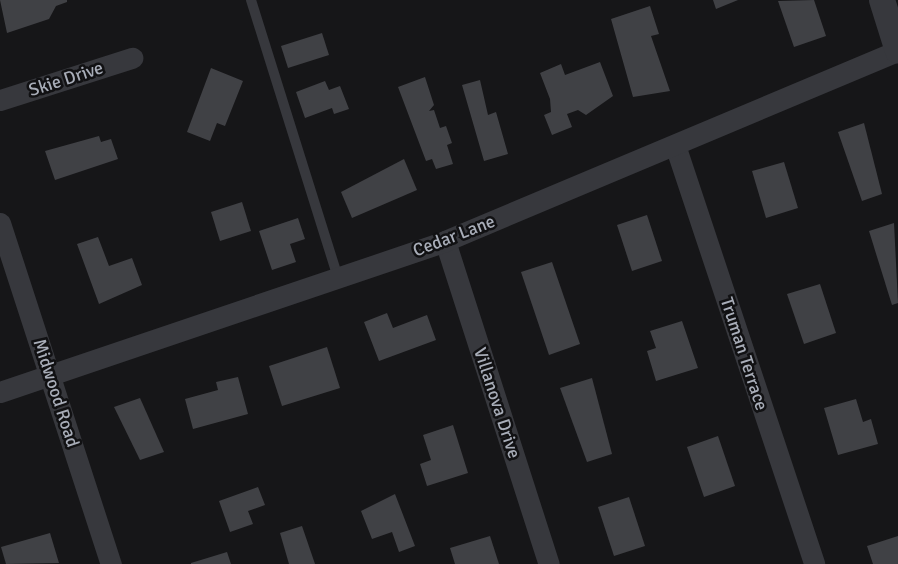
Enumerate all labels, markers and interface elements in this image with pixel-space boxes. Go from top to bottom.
street label: Skie Drive [26,57,106,101]
street label: Cedar Lane [410,210,498,262]
street label: Truman Terrace [716,295,772,413]
street label: Midwood Road [28,336,84,450]
street label: Villanova Drive [469,345,525,461]

